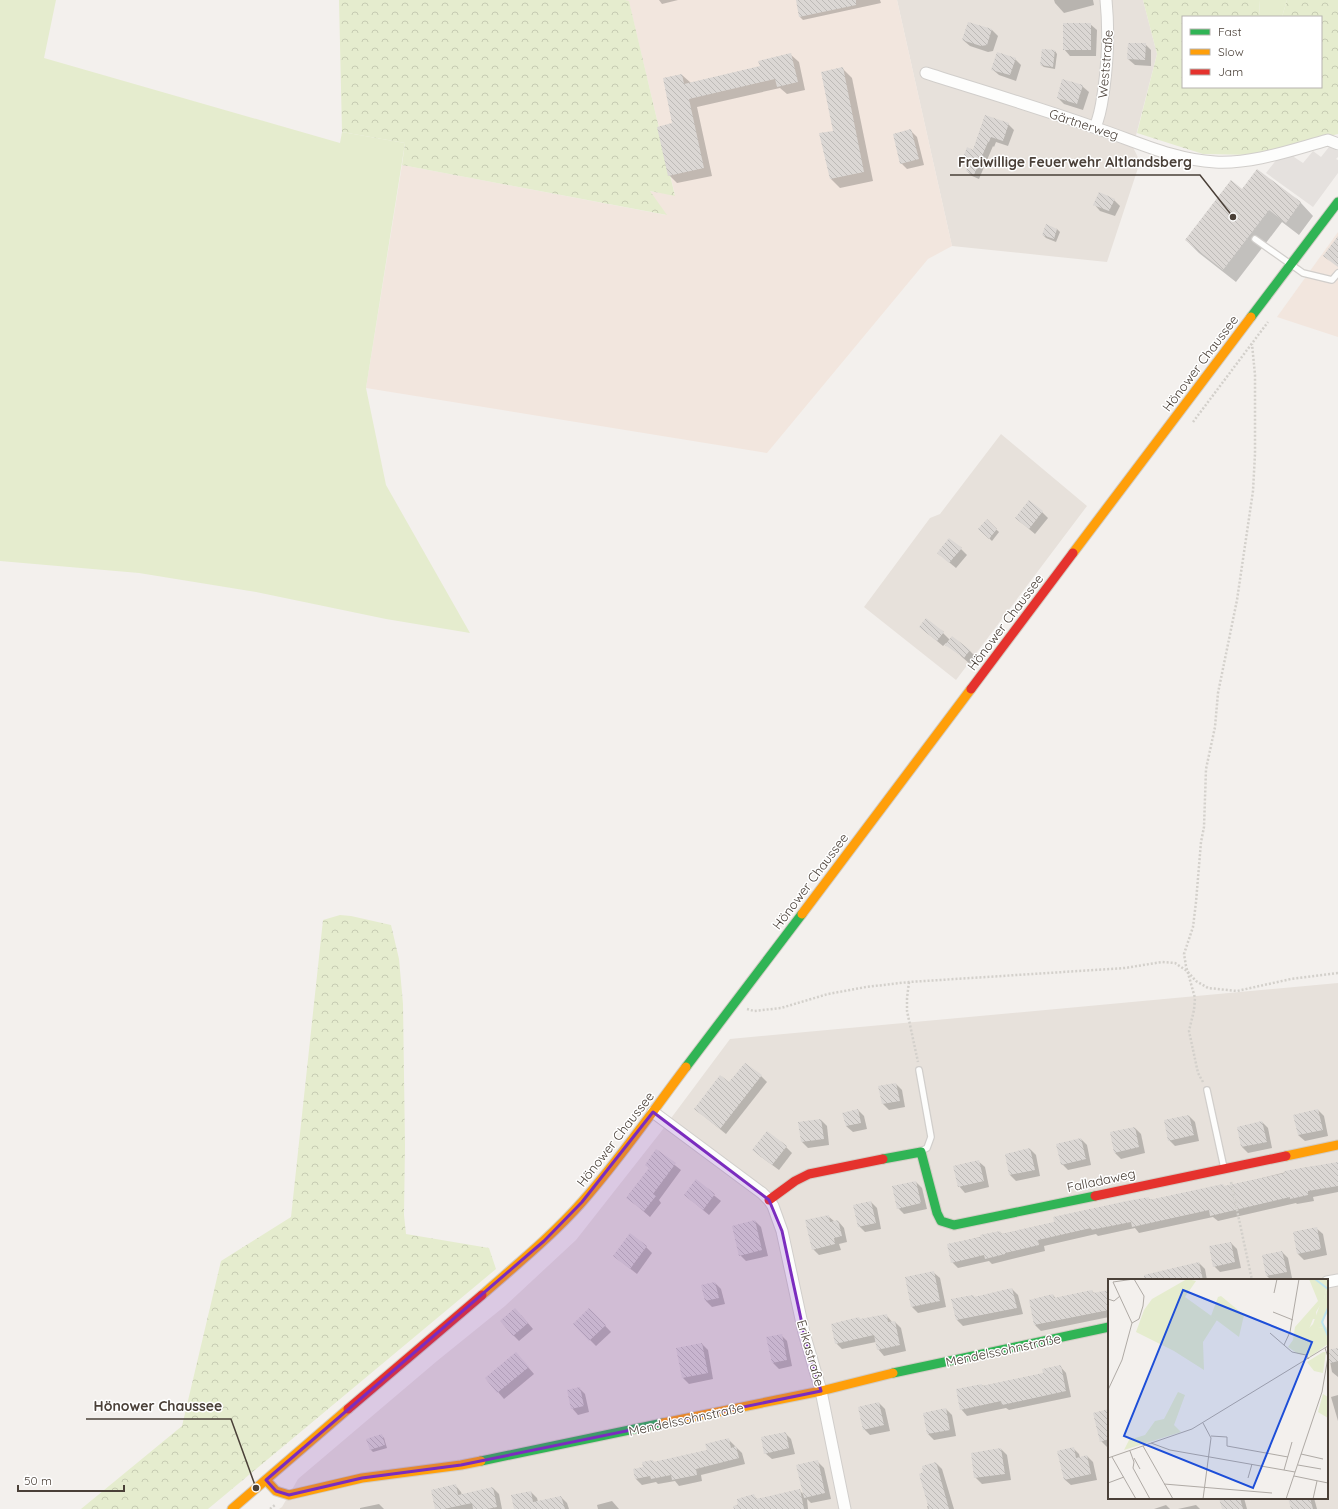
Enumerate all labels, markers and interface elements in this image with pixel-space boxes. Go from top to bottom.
legend [1182,16,1322,88]
text: Fast [1218,24,1242,39]
street label: Weststraße [1094,29,1116,99]
text: Slow [1218,44,1244,59]
text: Jam [1218,64,1243,79]
street label: Gärtnerweg [1047,105,1121,143]
callout: Freiwillige Feuerwehr Altlandsberg [950,149,1200,175]
text: Freiwillige Feuerwehr Altlandsberg [958,153,1192,171]
street label: Hönower Chaussee [1159,312,1241,414]
street label: Hönower Chaussee [964,571,1046,673]
street label: Hönower Chaussee [769,830,851,932]
street label: Hönower Chaussee [573,1088,657,1190]
street label: Falladaweg [1065,1165,1137,1195]
inset map [1108,1279,1328,1499]
street label: Erikastraße [794,1318,828,1388]
street label: Mendelssohnstraße [944,1330,1062,1370]
callout: Hönower Chaussee [86,1393,231,1419]
text: Hönower Chaussee [94,1397,222,1415]
street label: Mendelssohnstraße [627,1399,745,1439]
scale bar [18,1467,124,1493]
text: 50 m [24,1473,52,1488]

